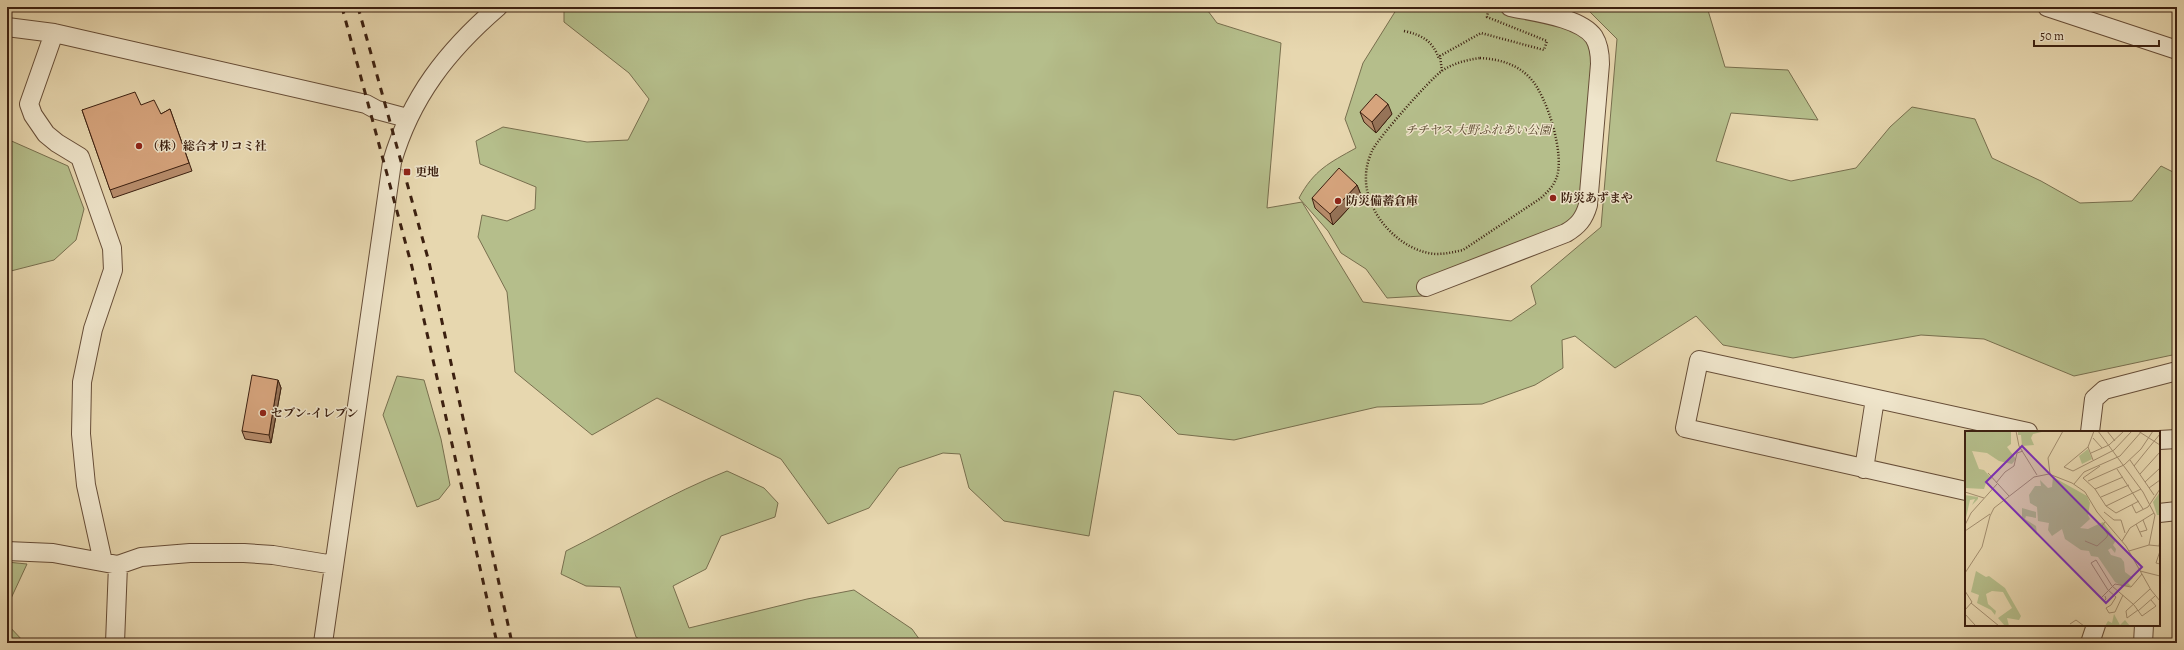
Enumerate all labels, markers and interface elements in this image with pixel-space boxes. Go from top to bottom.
scale bar [2034,22,2159,48]
text: 50 m [2040,28,2064,44]
park label: チチヤス 大野ふれあい公園 [1405,122,1553,138]
place label: （株）総合オリコミ社 [147,138,267,154]
marker: （株）総合オリコミ社 [134,141,144,151]
place label: 更地 [415,164,439,180]
marker: 更地 [402,167,412,177]
place label: 防災あずまや [1561,190,1633,206]
place label: 防災備蓄倉庫 [1346,193,1418,209]
marker: 防災あずまや [1548,193,1558,203]
marker: 防災備蓄倉庫 [1333,196,1343,206]
place label: セブン-イレブン [271,405,358,421]
marker: セブン-イレブン [258,408,268,418]
inset map [1965,431,2160,626]

